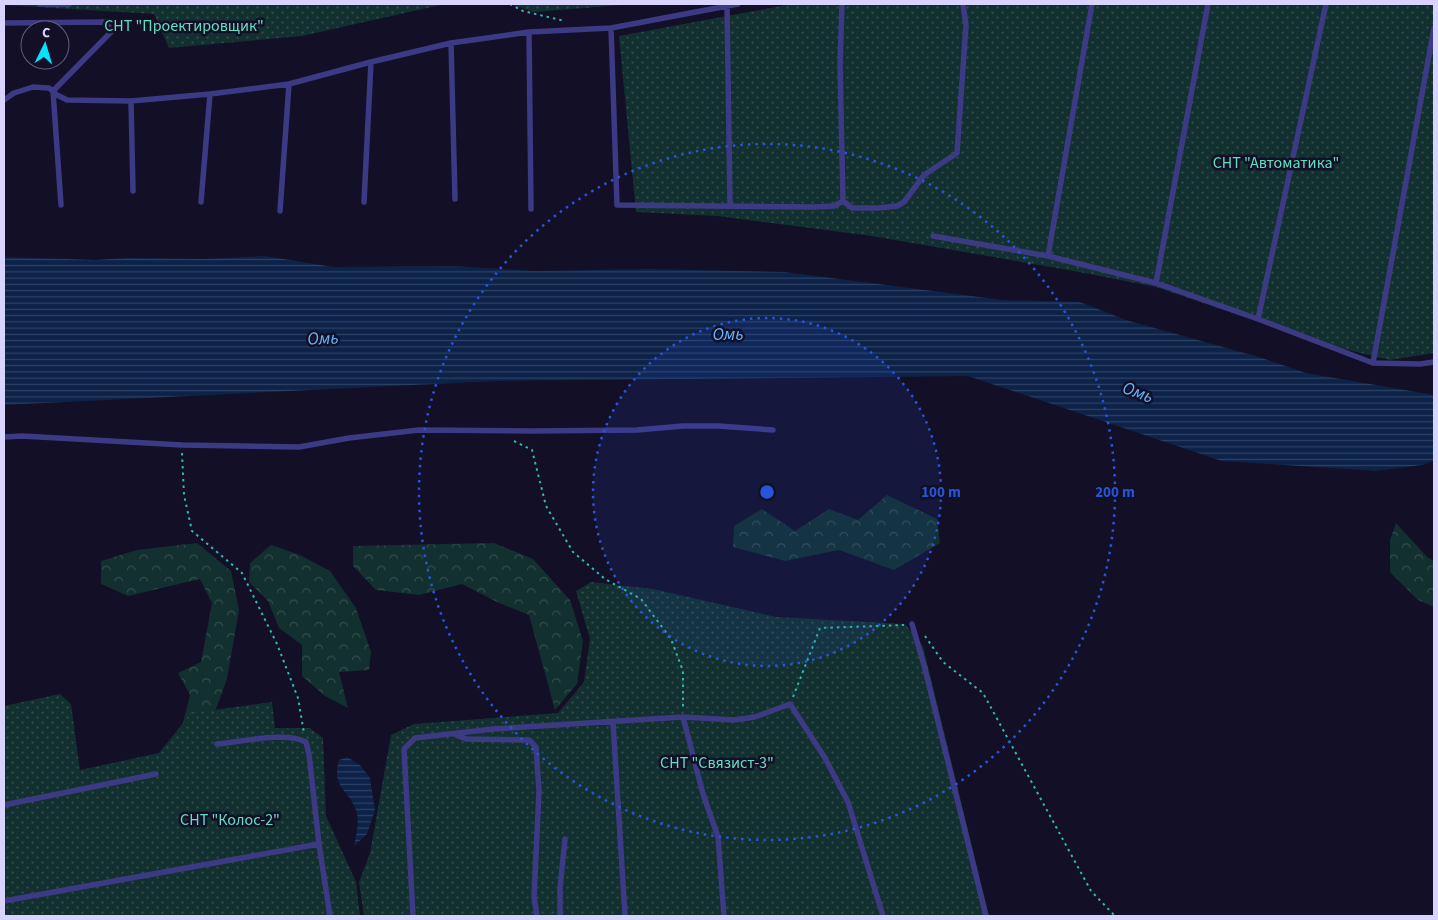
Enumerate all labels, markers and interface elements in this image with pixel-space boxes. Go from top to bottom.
park label: СНТ "Проектировщик" [104,15,264,37]
north arrow [20,20,70,70]
text: С [41,23,51,43]
park label: СНТ "Автоматика" [1213,152,1339,174]
water label: Омь [712,322,744,347]
water label: Омь [307,325,339,352]
water label: Омь [1119,375,1157,410]
text: 100 m [921,482,961,503]
text: 200 m [1095,482,1135,503]
centre of rings [758,483,776,501]
park label: СНТ "Связист-3" [660,752,774,774]
park label: СНТ "Колос-2" [180,809,280,831]

